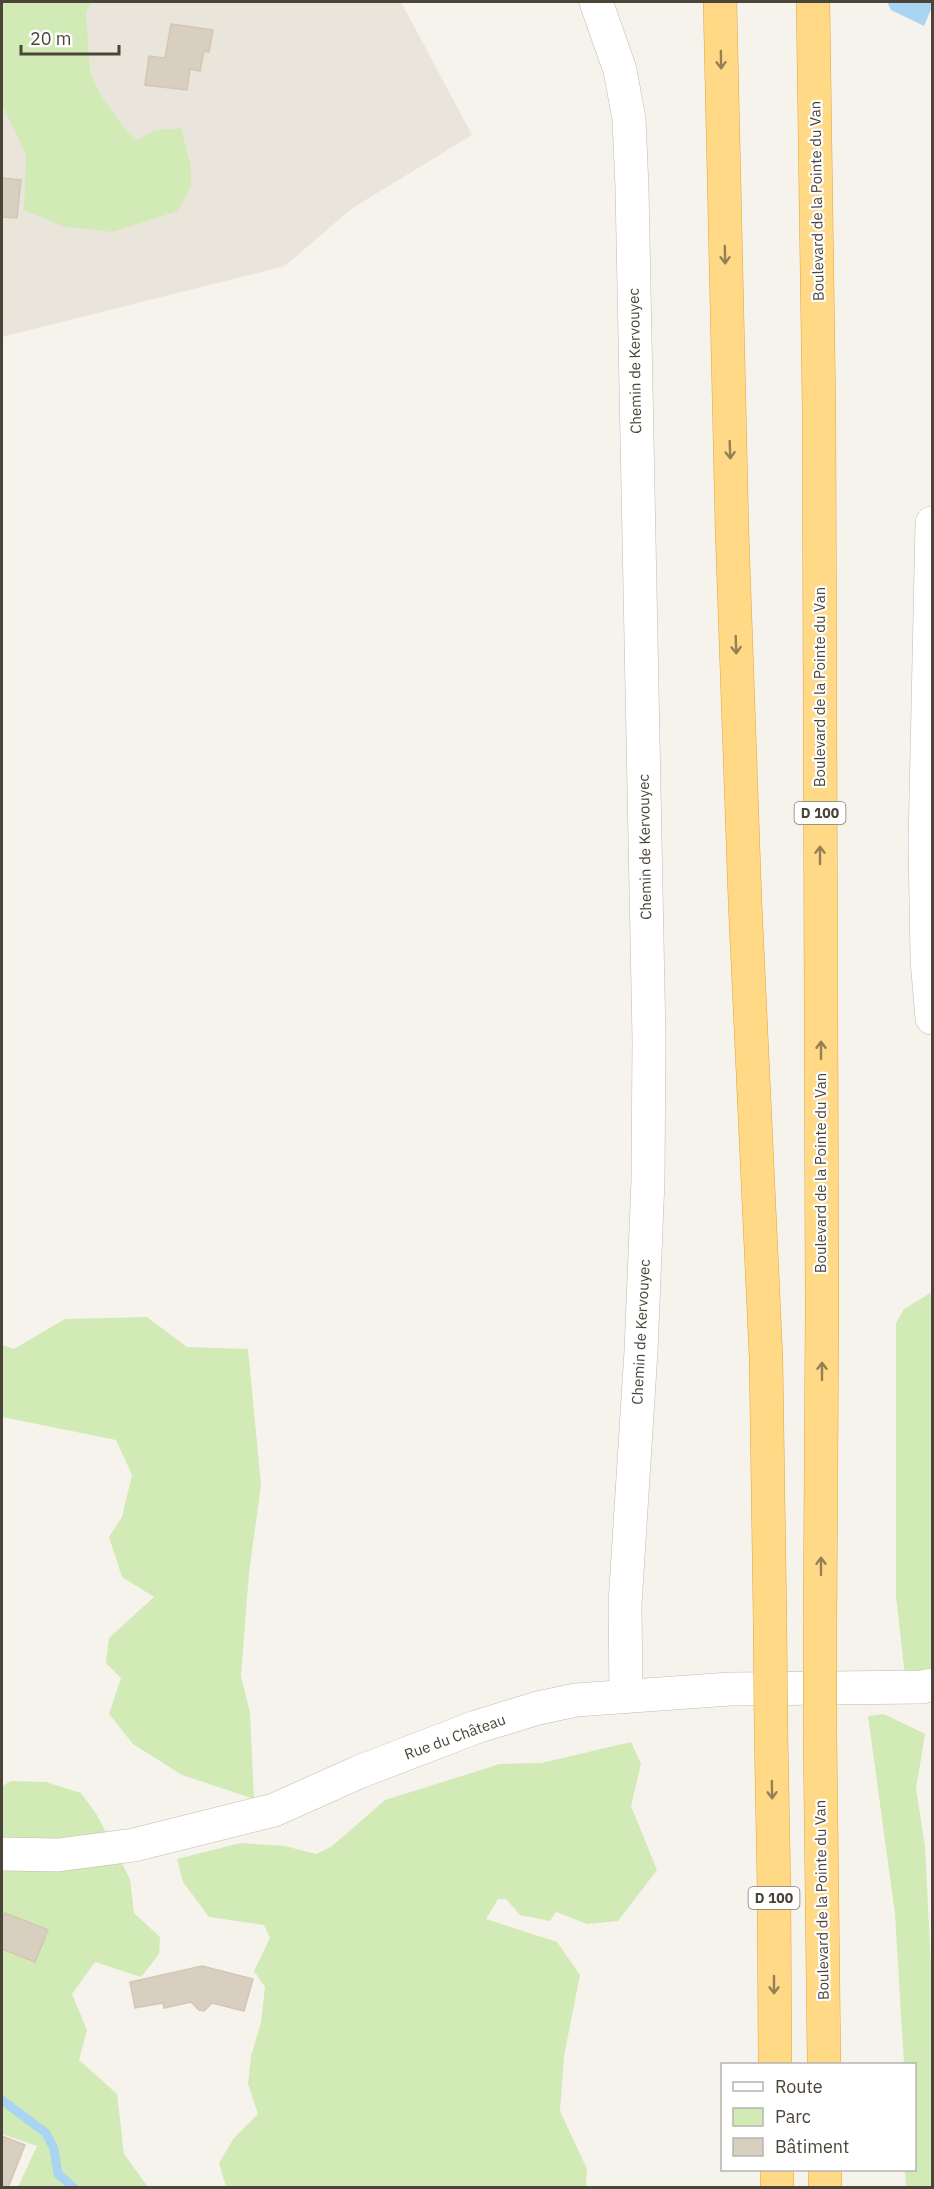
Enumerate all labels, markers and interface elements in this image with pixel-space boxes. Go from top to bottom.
scale bar [21,18,118,56]
text: 20 m [30,27,72,50]
one-way arrow [716,49,727,69]
street label: Boulevard de la Pointe du Van [805,101,828,301]
one-way arrow [719,244,731,264]
street label: Chemin de Kervouyec [624,287,645,434]
one-way arrow [724,439,736,459]
street label: Boulevard de la Pointe du Van [810,587,829,787]
one-way arrow [731,634,742,654]
street label: Chemin de Kervouyec [634,773,655,920]
road number: D 100 [794,802,846,824]
one-way arrow [814,845,826,865]
one-way arrow [815,1040,827,1060]
street label: Boulevard de la Pointe du Van [811,1073,830,1273]
street label: Chemin de Kervouyec [627,1258,654,1405]
one-way arrow [816,1361,828,1381]
one-way arrow [815,1556,827,1576]
street label: Rue du Château [402,1709,508,1764]
one-way arrow [766,1779,778,1799]
street label: Boulevard de la Pointe du Van [810,1800,833,2000]
road number: D 100 [748,1887,800,1909]
one-way arrow [768,1974,780,1994]
legend [721,2063,916,2171]
text: Route [775,2075,823,2098]
text: Parc [775,2105,811,2128]
text: Bâtiment [775,2135,849,2158]

